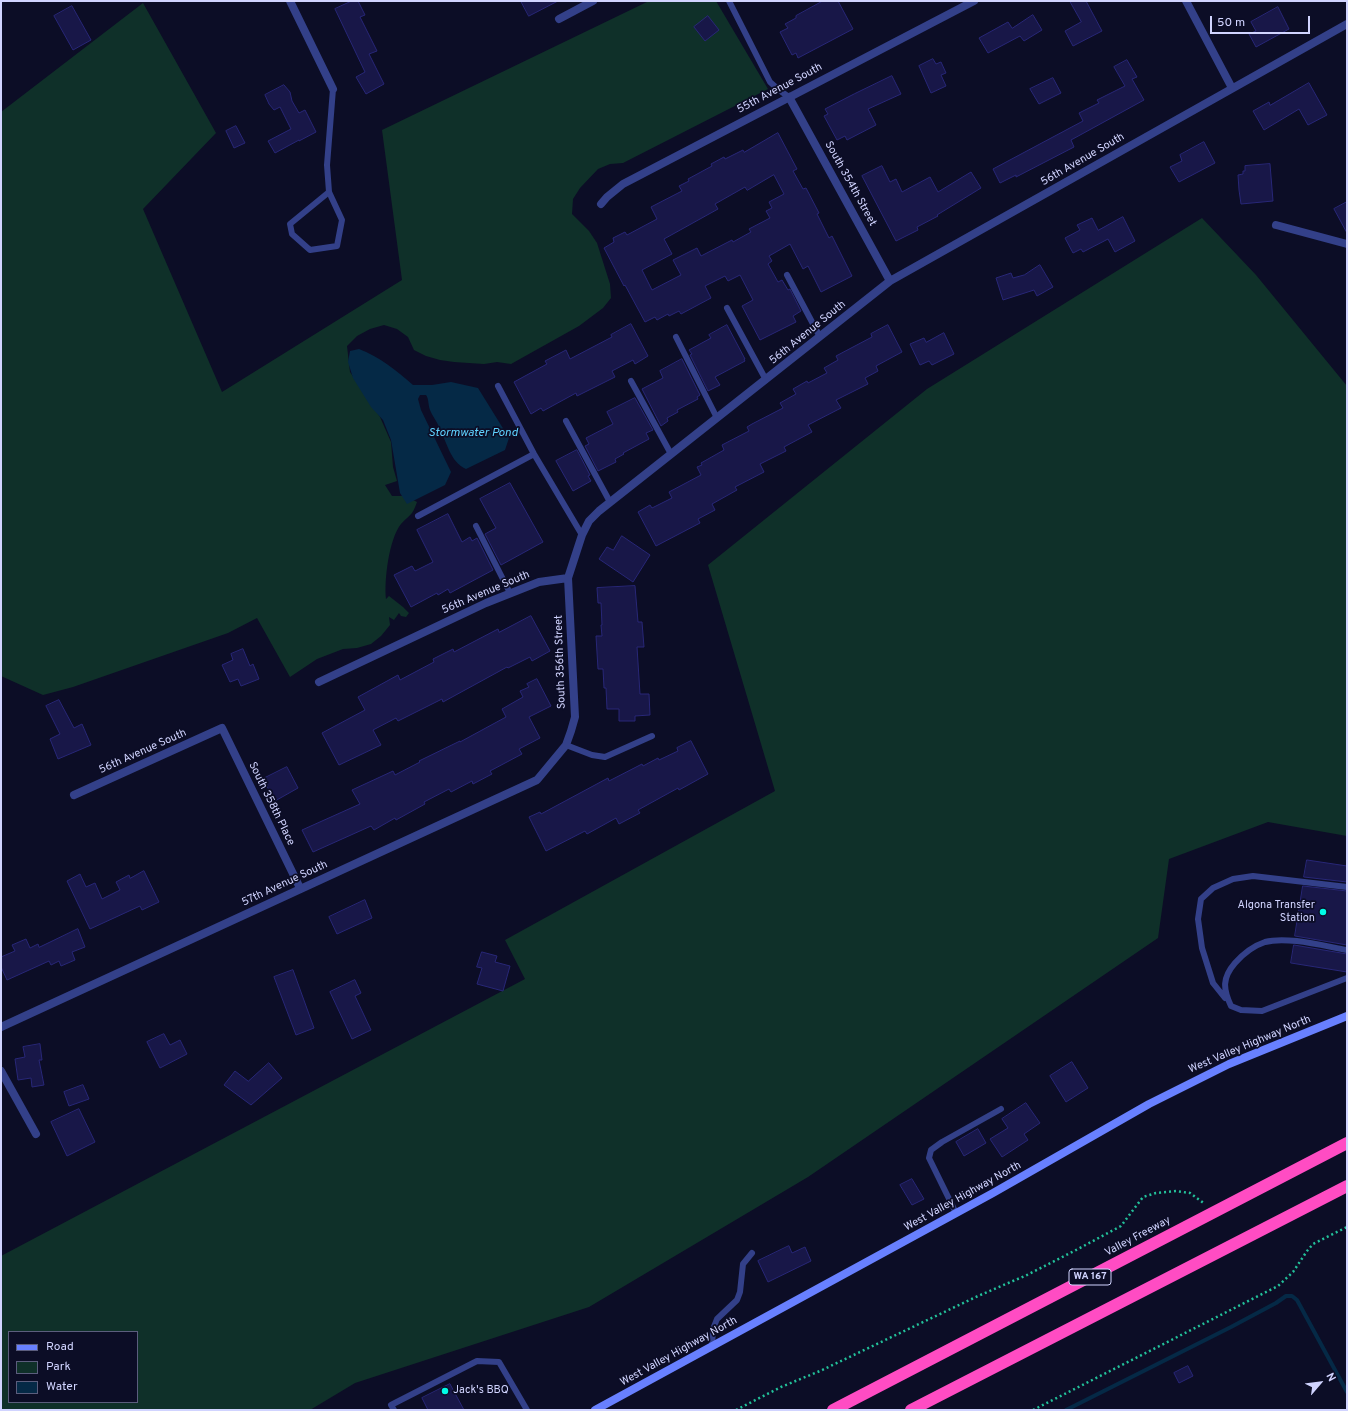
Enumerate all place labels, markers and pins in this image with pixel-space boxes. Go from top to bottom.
place label: Algona Transfer Station [1237,899,1315,925]
marker: Algona Transfer Station [1318,907,1328,917]
place label: Jack's BBQ [453,1384,509,1398]
marker: Jack's BBQ [440,1386,450,1396]

